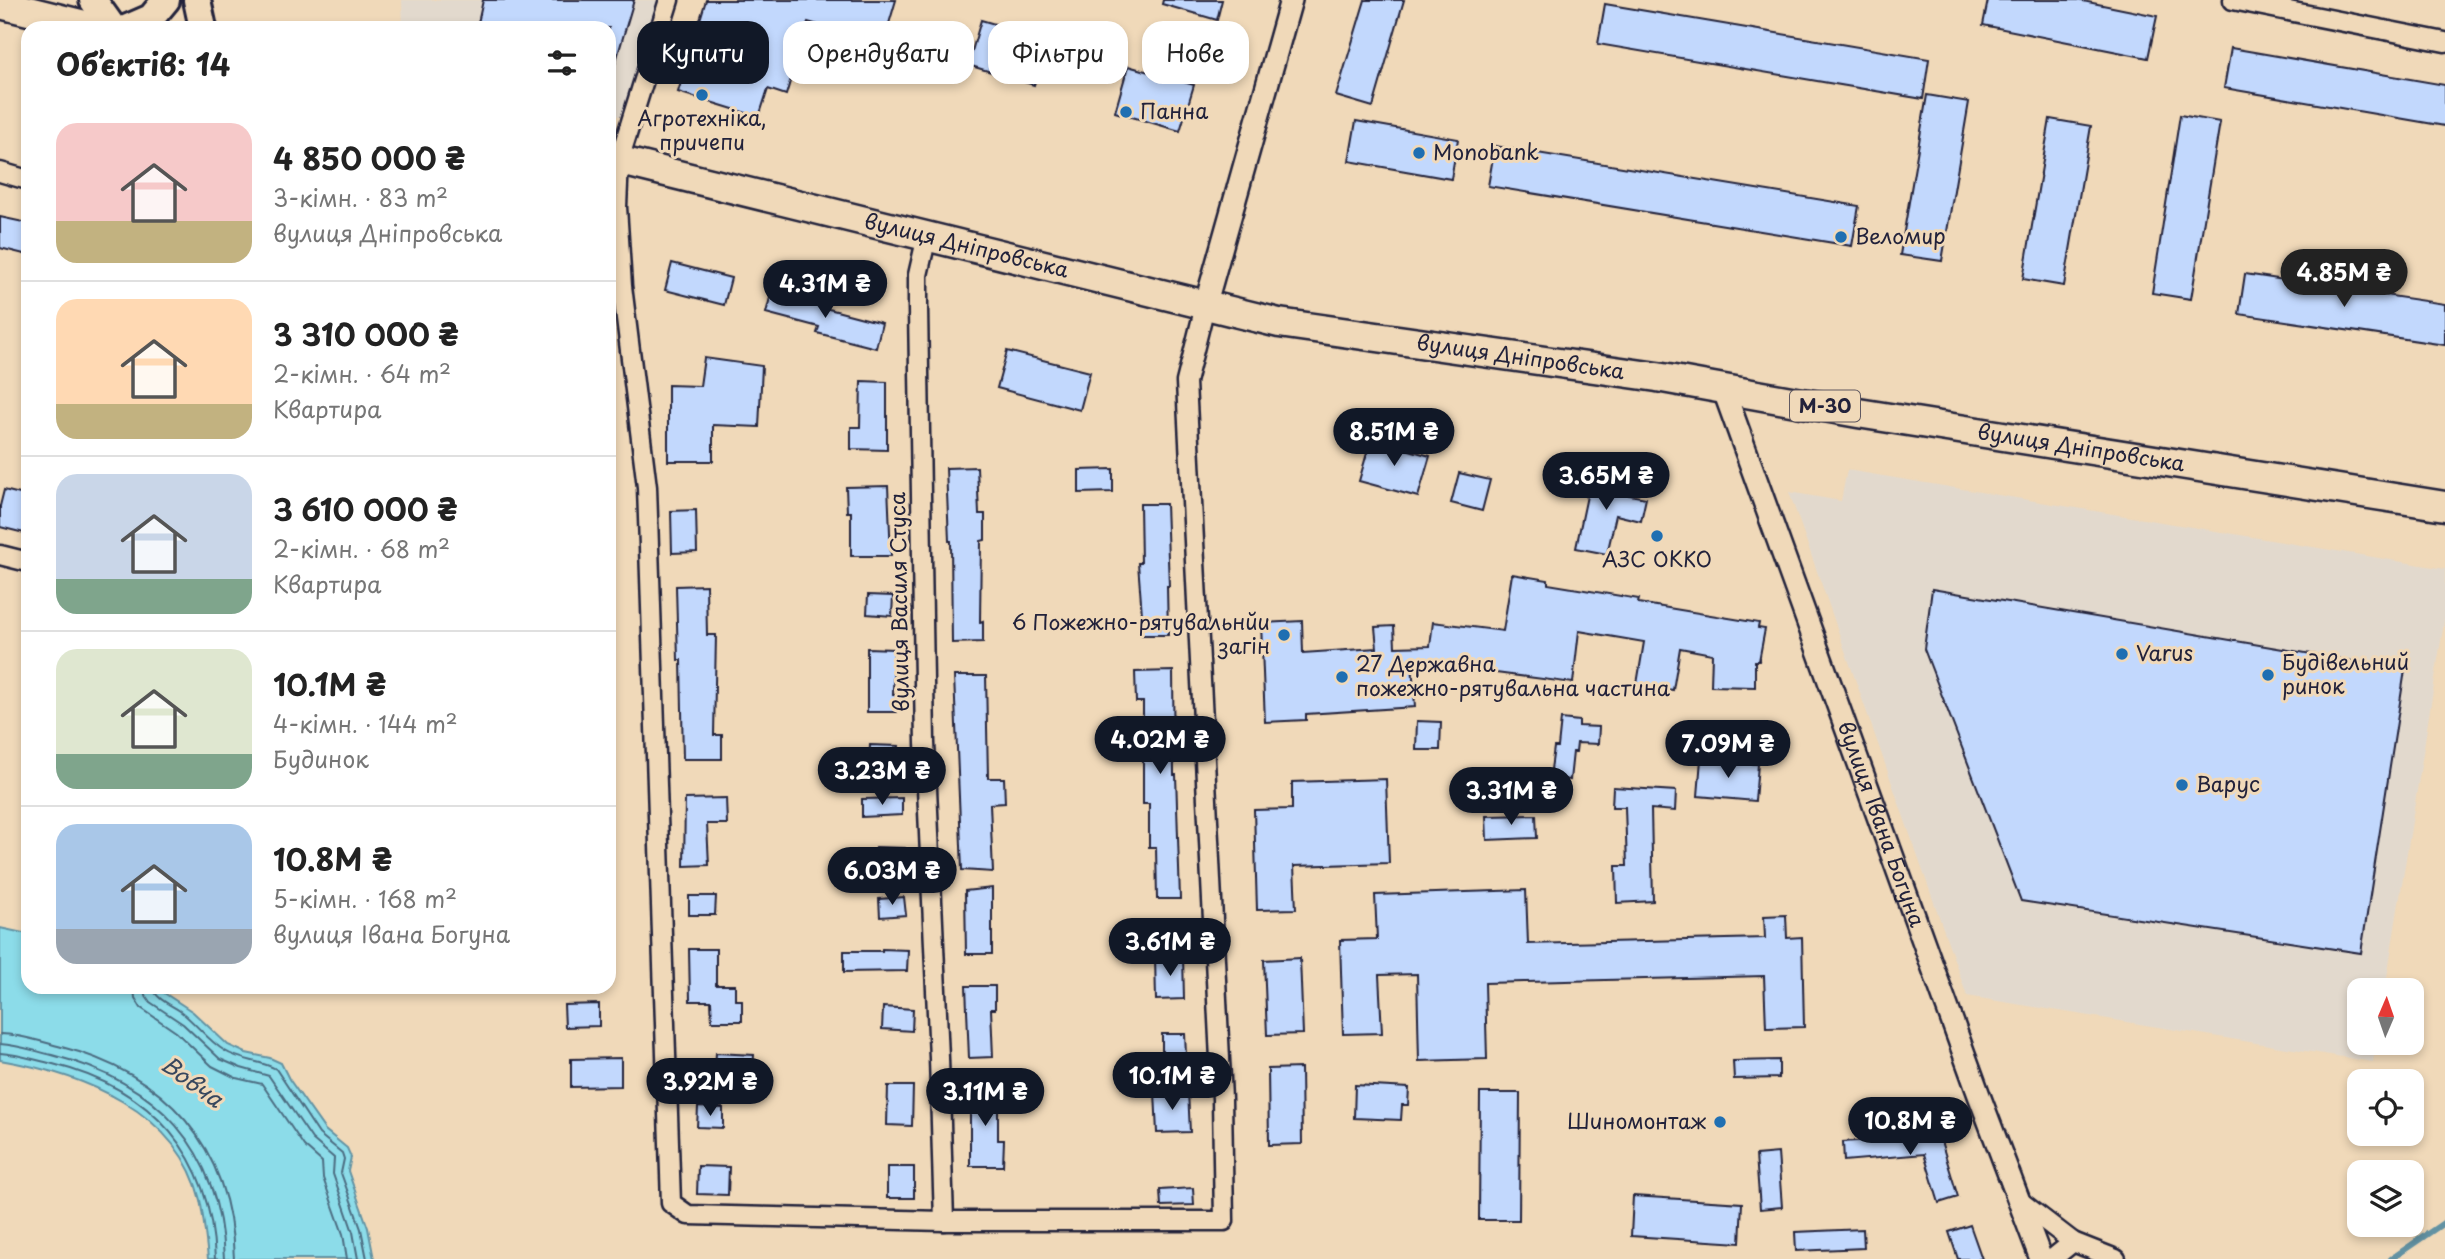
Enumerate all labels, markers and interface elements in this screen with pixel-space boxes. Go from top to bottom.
chip: Купити [637,21,769,84]
chip: Орендувати [783,21,974,84]
chip: Фільтри [988,21,1128,84]
chip: Нове [1142,21,1249,84]
text: Об’єктів: 14 [56,41,230,86]
icon: filters [543,44,581,82]
marker: Агротехніка, причепи [694,87,710,103]
place label: Панна [1140,94,1208,126]
place label: Агротехніка, причепи [637,101,767,157]
marker: Панна [1118,104,1134,120]
text: 4 850 000 ₴ [273,135,465,180]
place label: Monobank [1433,135,1539,167]
marker: Monobank [1411,145,1427,161]
icon: home [112,151,196,235]
text: 3-кімн. · 83 m² [273,180,448,215]
street label: вулиця Дніпровська [861,203,1072,285]
text: вулиця Дніпровська [273,215,502,250]
place label: Веломир [1855,219,1946,251]
marker: Веломир [1833,229,1849,245]
pin: 4.85M ₴ [2279,250,2409,309]
text: 4.85M ₴ [2297,254,2391,289]
pin: 4.31M ₴ [760,260,890,320]
text: 4.31M ₴ [779,265,871,300]
text: 3 310 000 ₴ [273,311,459,356]
street label: вулиця Дніпровська [1415,325,1627,386]
icon: home [112,327,196,411]
text: 2-кімн. · 64 m² [273,356,451,391]
road number: М-30 [1790,390,1860,422]
text: Квартира [273,391,381,426]
pin: 8.51M ₴ [1329,408,1459,468]
text: 8.51M ₴ [1349,413,1439,448]
street label: вулиця Дніпровська [1976,414,2187,479]
pin: 3.65M ₴ [1541,452,1671,512]
text: 3.65M ₴ [1559,457,1653,492]
text: 3 610 000 ₴ [273,486,457,531]
street label: вулиця Василя Стуса [880,492,916,712]
icon: home [112,502,196,586]
marker: АЗС ОККО [1649,528,1665,544]
text: 2-кімн. · 68 m² [273,531,450,566]
place label: АЗС ОККО [1602,542,1712,574]
text: Квартира [273,566,381,601]
place label: 6 Пожежно-рятувальнйи загін [1012,605,1270,661]
marker: 6 Пожежно-рятувальнйи загін [1276,627,1292,643]
place label: Varus [2136,636,2193,668]
place label: Будівельний ринок [2282,645,2409,701]
marker: Varus [2114,646,2130,662]
place label: 27 Державна пожежно-рятувальна частина [1356,647,1671,703]
text: 10.1M ₴ [273,661,386,706]
marker: Будівельний ринок [2260,667,2276,683]
marker: 27 Державна пожежно-рятувальна частина [1334,669,1350,685]
icon: home [112,677,196,761]
text: 4-кімн. · 144 m² [273,706,458,741]
pin: 4.02M ₴ [1095,716,1225,776]
street label: вулиця Івана Богуна [1831,716,1935,931]
pin: 7.09M ₴ [1663,720,1793,780]
text: 4.02M ₴ [1111,721,1209,756]
text: 7.09M ₴ [1681,725,1775,760]
text: Будинок [273,741,369,776]
pin: 3.23M ₴ [817,748,947,807]
text: 3.23M ₴ [834,752,930,787]
place label: Варус [2196,767,2260,799]
pin: 3.31M ₴ [1446,768,1576,827]
text: 3.31M ₴ [1465,772,1557,807]
marker: Варус [2174,777,2190,793]
text: 10.8M ₴ [273,836,392,881]
pin: 6.03M ₴ [827,848,957,907]
icon: home [112,852,196,936]
text: 6.03M ₴ [844,852,940,887]
text: 5-кімн. · 168 m² [273,881,457,916]
text: вулиця Івана Богуна [273,916,510,951]
pin: 3.61M ₴ [1105,918,1235,978]
text: 3.61M ₴ [1125,923,1215,958]
north arrow [2347,978,2424,1055]
map controls [2347,978,2424,1237]
water label: Вовча [154,1046,232,1116]
pin: 10.1M ₴ [1107,1052,1237,1112]
text: 10.1M ₴ [1129,1057,1215,1092]
pin: 3.92M ₴ [645,1058,775,1118]
text: 3.92M ₴ [662,1063,758,1098]
pin: 3.11M ₴ [920,1068,1050,1128]
button: locate [2347,1069,2424,1146]
text: 3.11M ₴ [942,1073,1028,1108]
pin: 10.8M ₴ [1845,1098,1975,1157]
text: 10.8M ₴ [1864,1102,1956,1137]
place label: Шиномонтаж [1567,1104,1707,1136]
marker: Шиномонтаж [1712,1114,1728,1130]
button: layers [2347,1160,2424,1237]

